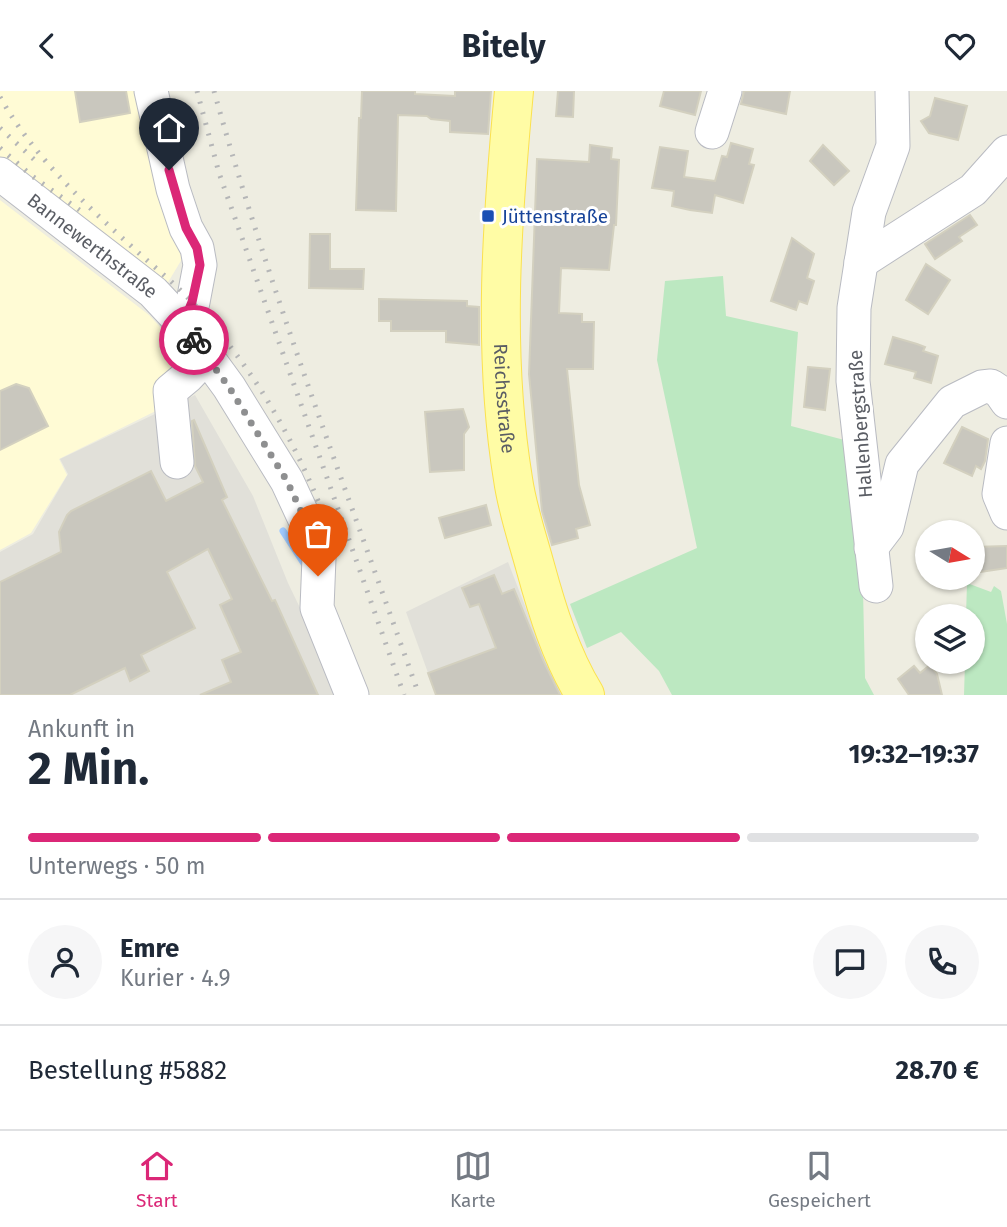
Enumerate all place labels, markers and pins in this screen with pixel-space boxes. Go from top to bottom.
pin [139,98,199,170]
place label: Jüttenstraße [502,205,608,228]
marker: Jüttenstraße [480,208,496,224]
pin [288,504,348,576]

